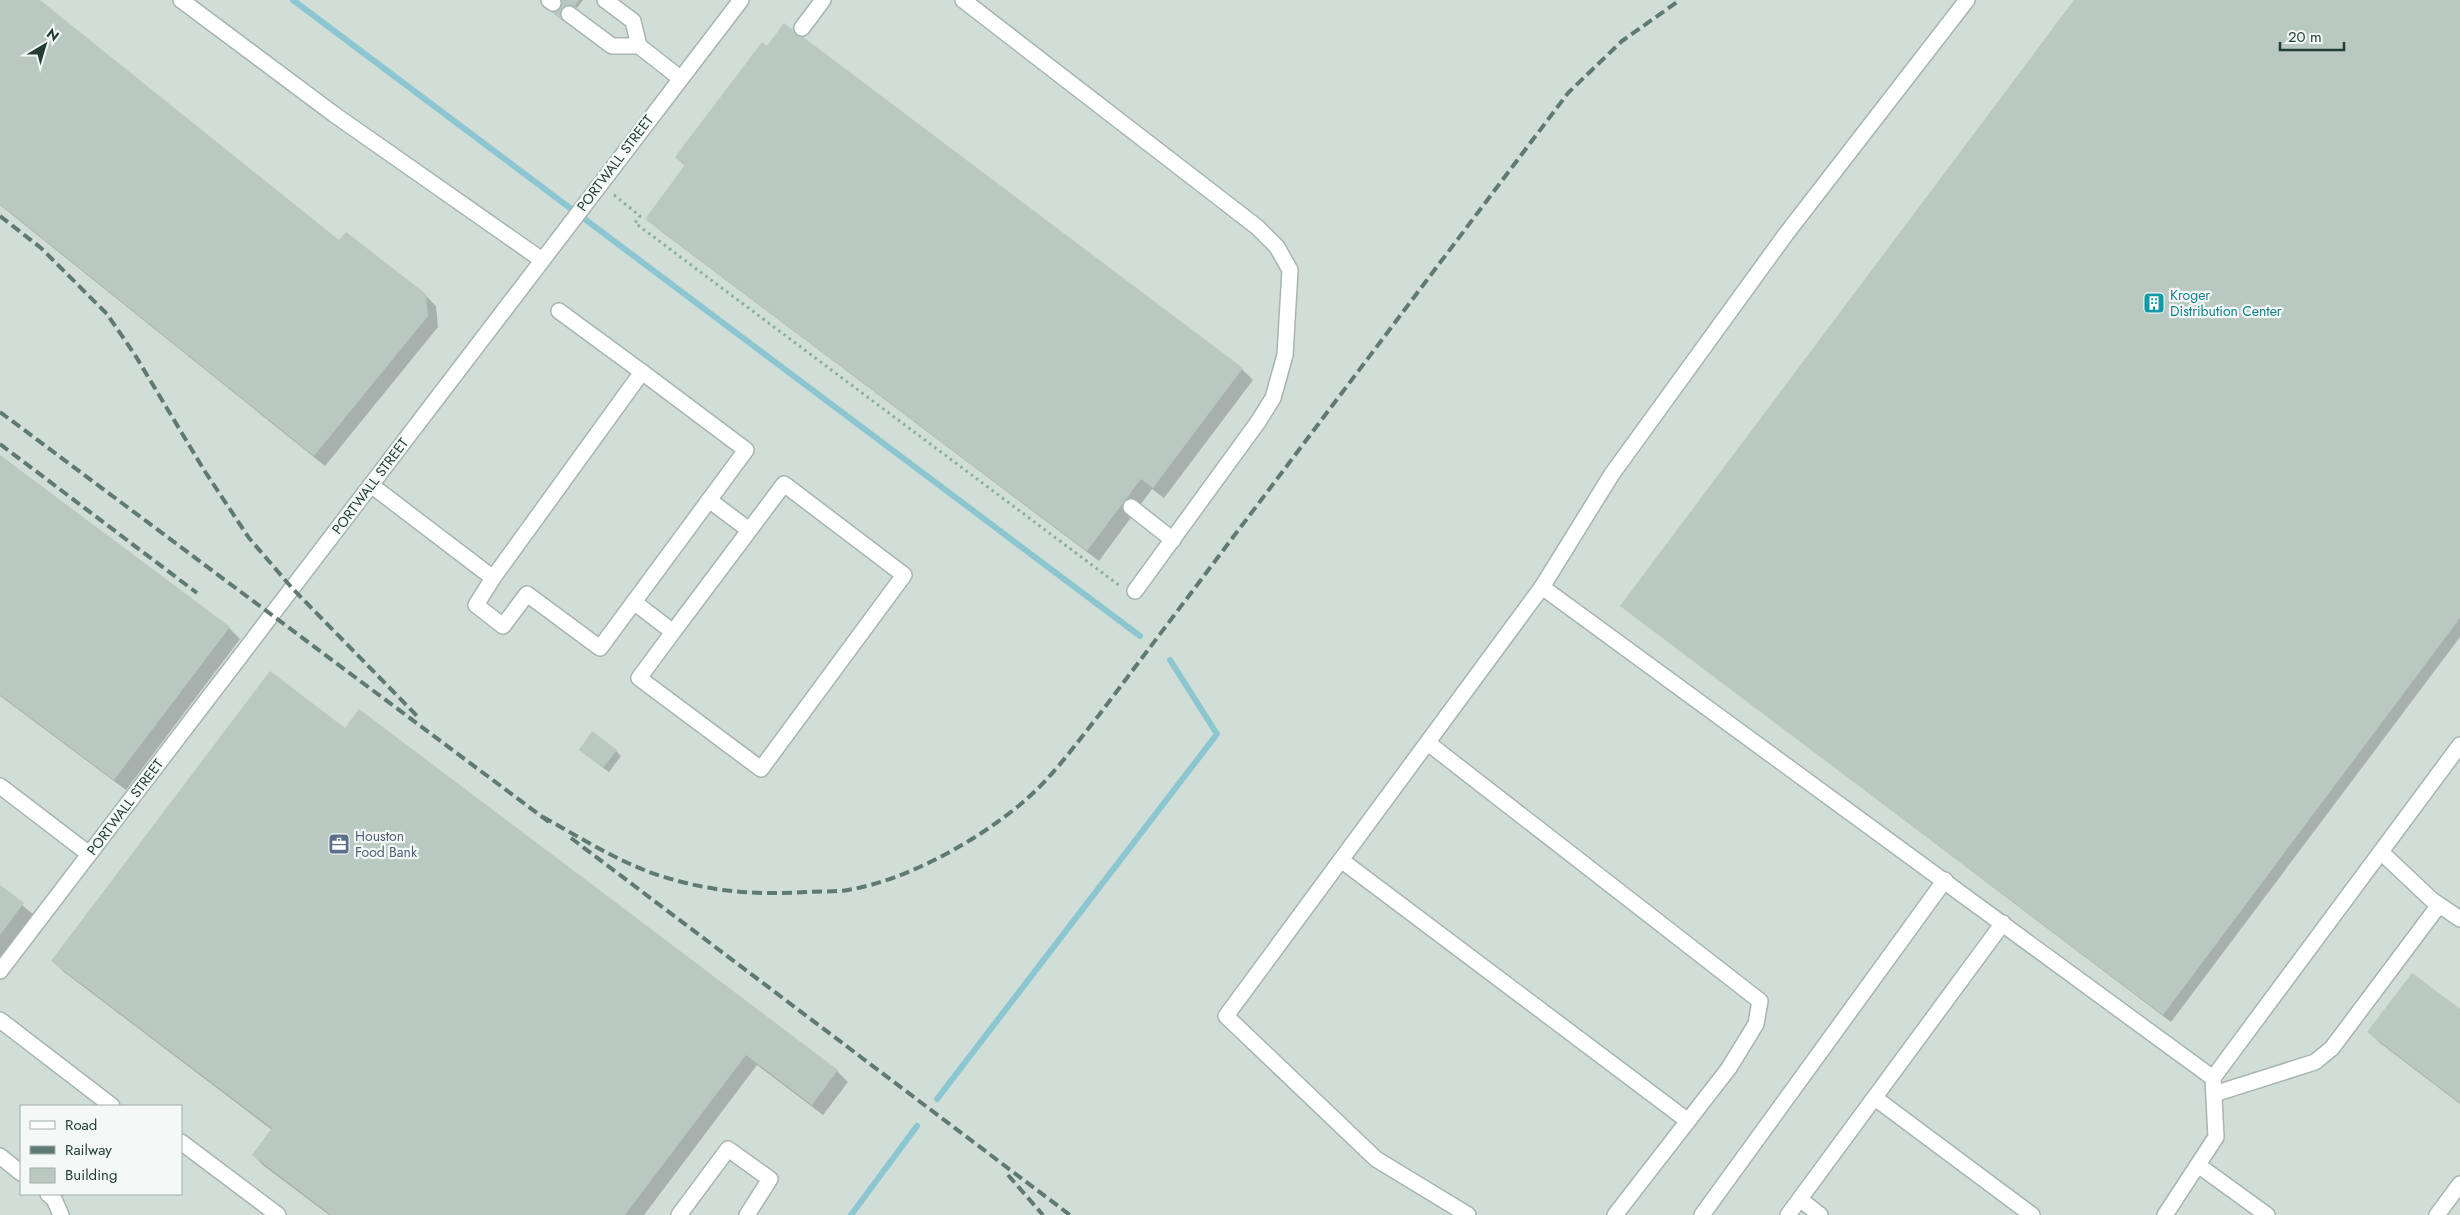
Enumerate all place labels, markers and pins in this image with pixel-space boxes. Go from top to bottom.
place label: Kroger Distribution Center [2170,285,2282,321]
building icon: Kroger Distribution Center [2142,291,2166,315]
place label: Houston Food Bank [355,826,418,862]
office icon: Houston Food Bank [327,832,351,856]

